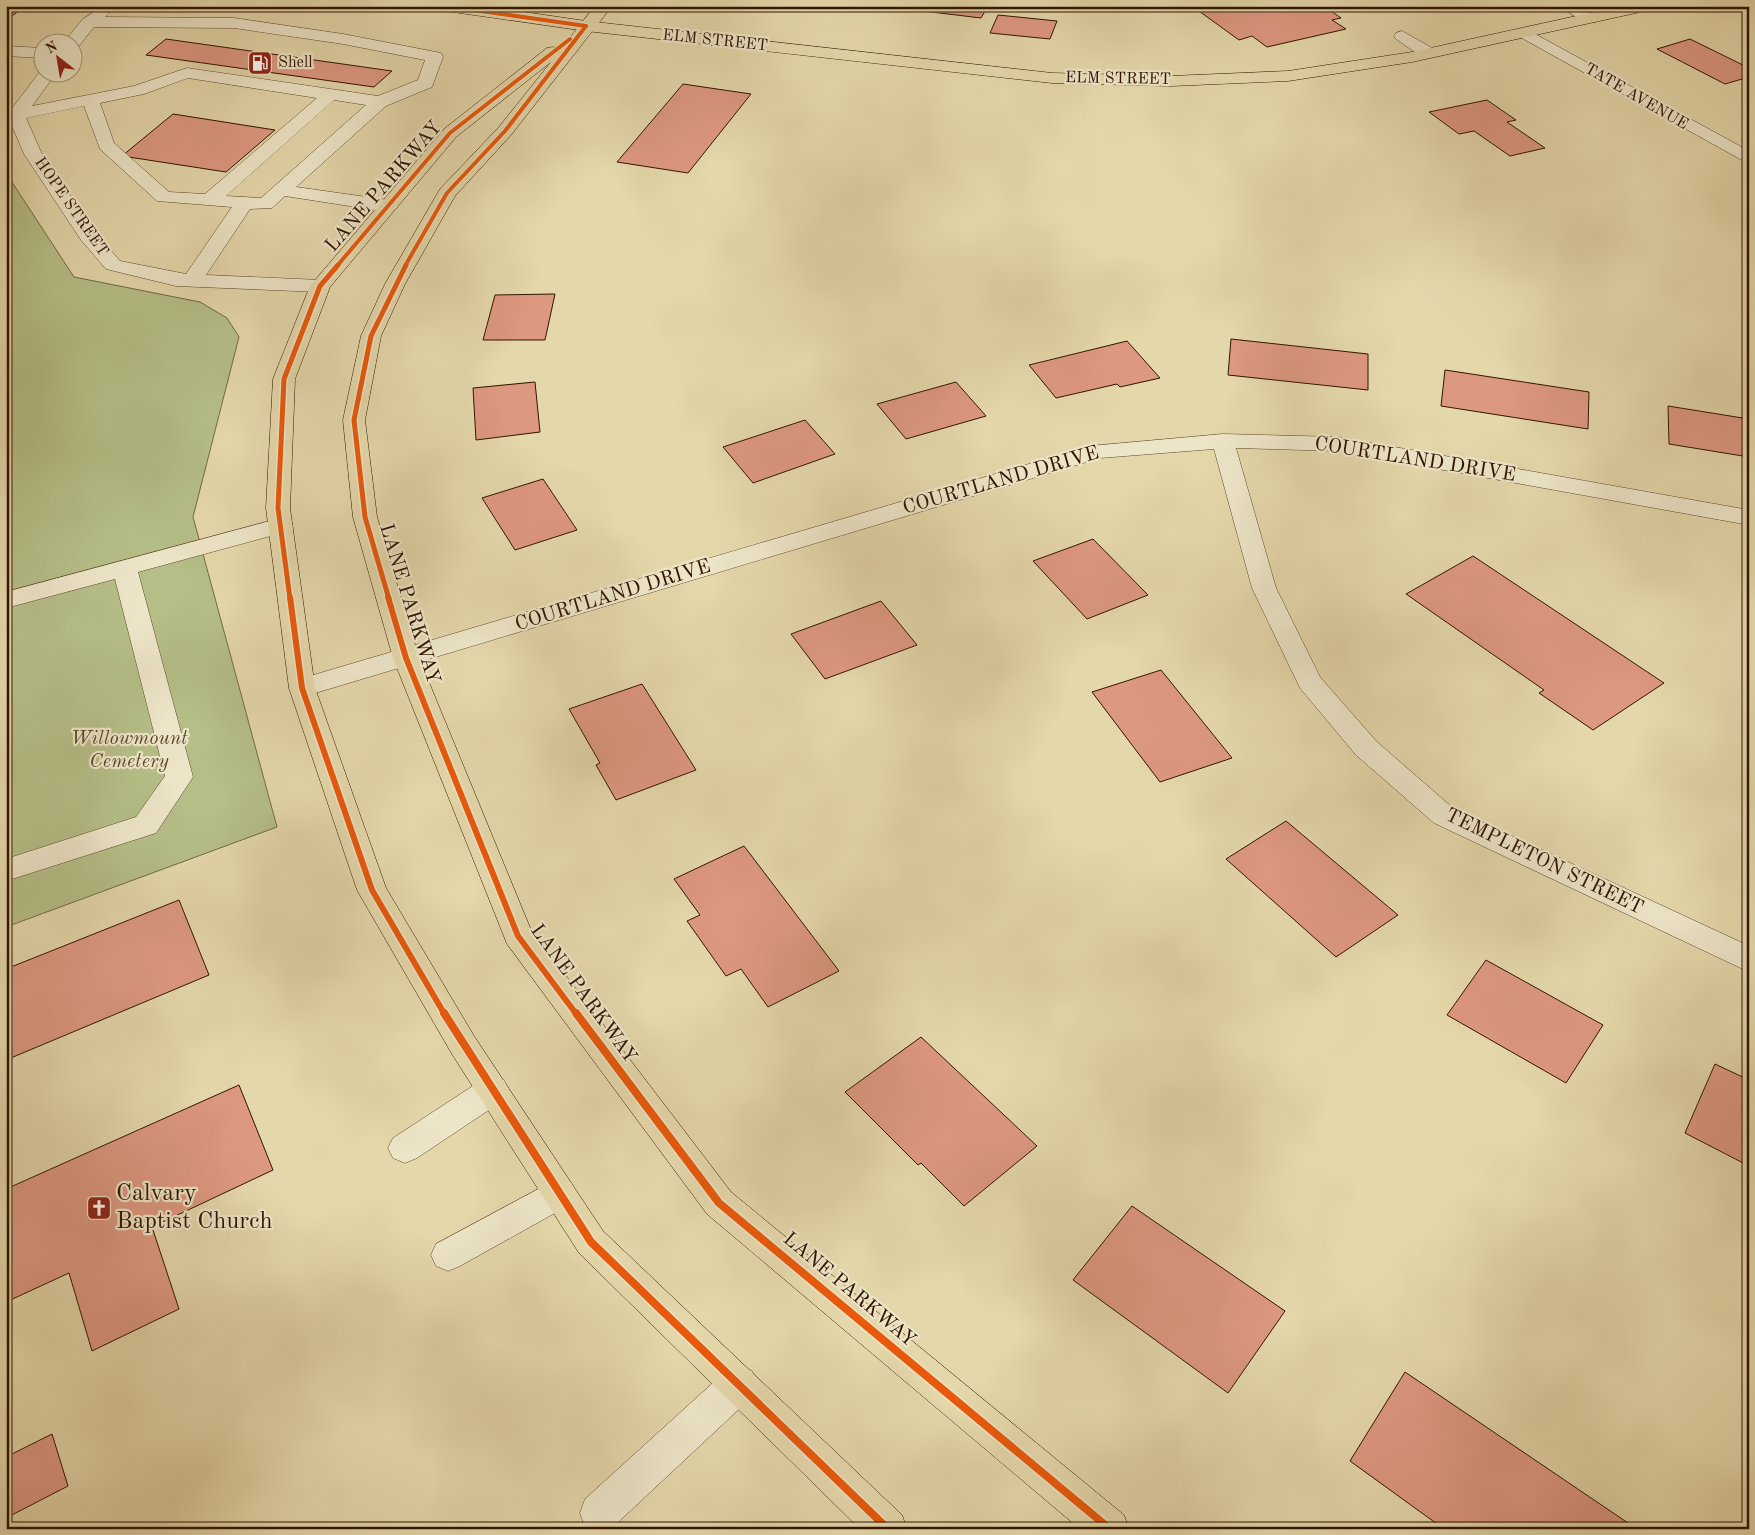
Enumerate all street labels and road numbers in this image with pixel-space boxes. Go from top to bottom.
street label: ELM STREET [661,28,769,54]
street label: TATE AVENUE [1581,61,1691,133]
street label: ELM STREET [1065,70,1171,88]
street label: LANE PARKWAY [322,117,446,256]
street label: HOPE STREET [31,155,111,259]
street label: COURTLAND DRIVE [1313,434,1517,486]
street label: COURTLAND DRIVE [900,443,1102,519]
street label: LANE PARKWAY [375,522,443,687]
street label: COURTLAND DRIVE [513,557,713,635]
street label: TEMPLETON STREET [1442,805,1646,919]
street label: LANE PARKWAY [526,921,640,1067]
street label: LANE PARKWAY [779,1229,919,1351]

